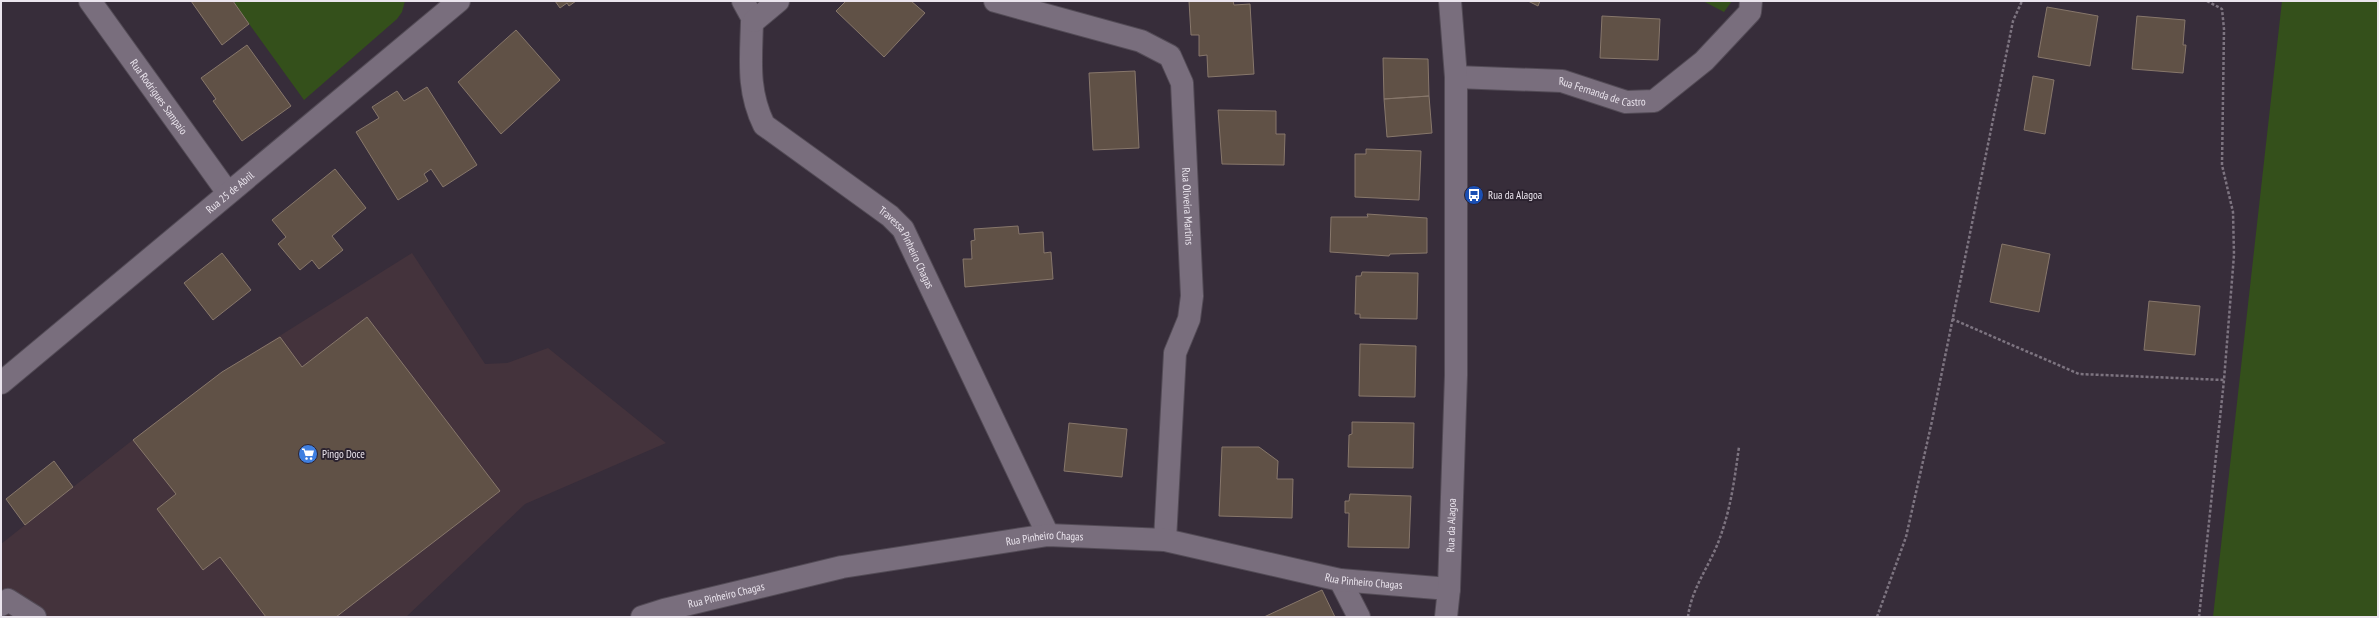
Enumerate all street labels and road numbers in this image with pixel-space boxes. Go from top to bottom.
street label: Rua Rodrigues Sampaio [127,56,191,137]
street label: Rua Fernanda de Castro [1559,74,1646,109]
street label: Rua Oliveira Martins [1179,167,1197,246]
street label: Rua 25 de Abril [203,168,257,216]
street label: Travessa Pinheiro Chagas [876,203,937,291]
street label: Rua da Alagoa [1443,498,1459,552]
street label: Rua Pinheiro Chagas [1005,528,1084,548]
street label: Rua Pinheiro Chagas [1323,570,1403,592]
street label: Rua Pinheiro Chagas [687,579,766,611]

